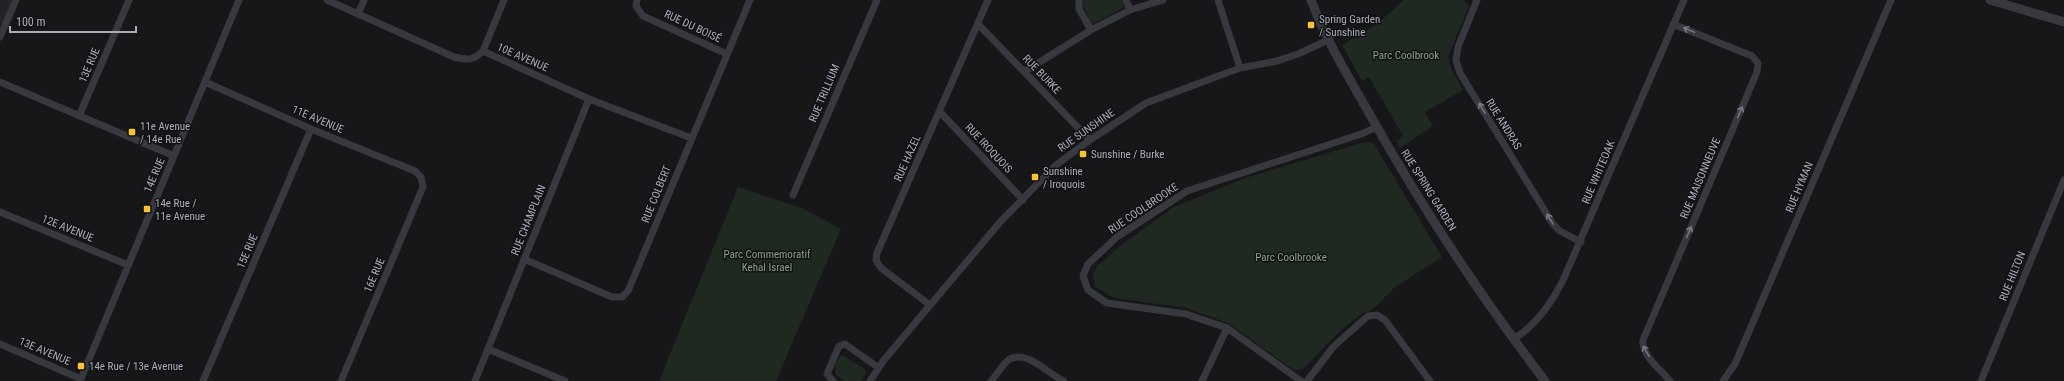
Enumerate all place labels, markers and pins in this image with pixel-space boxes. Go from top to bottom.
place label: Spring Garden / Sunshine [1319,13,1380,39]
marker: Spring Garden / Sunshine [1306,20,1316,30]
place label: 11e Avenue / 14e Rue [140,120,190,146]
marker: 11e Avenue / 14e Rue [127,127,137,137]
place label: Sunshine / Burke [1091,148,1165,161]
marker: Sunshine / Burke [1078,149,1088,159]
place label: Sunshine / Iroquois [1043,165,1085,191]
marker: Sunshine / Iroquois [1030,172,1040,182]
place label: 14e Rue / 11e Avenue [155,197,205,223]
marker: 14e Rue / 11e Avenue [142,204,152,214]
place label: 14e Rue / 13e Avenue [89,360,183,373]
marker: 14e Rue / 13e Avenue [76,361,86,371]

